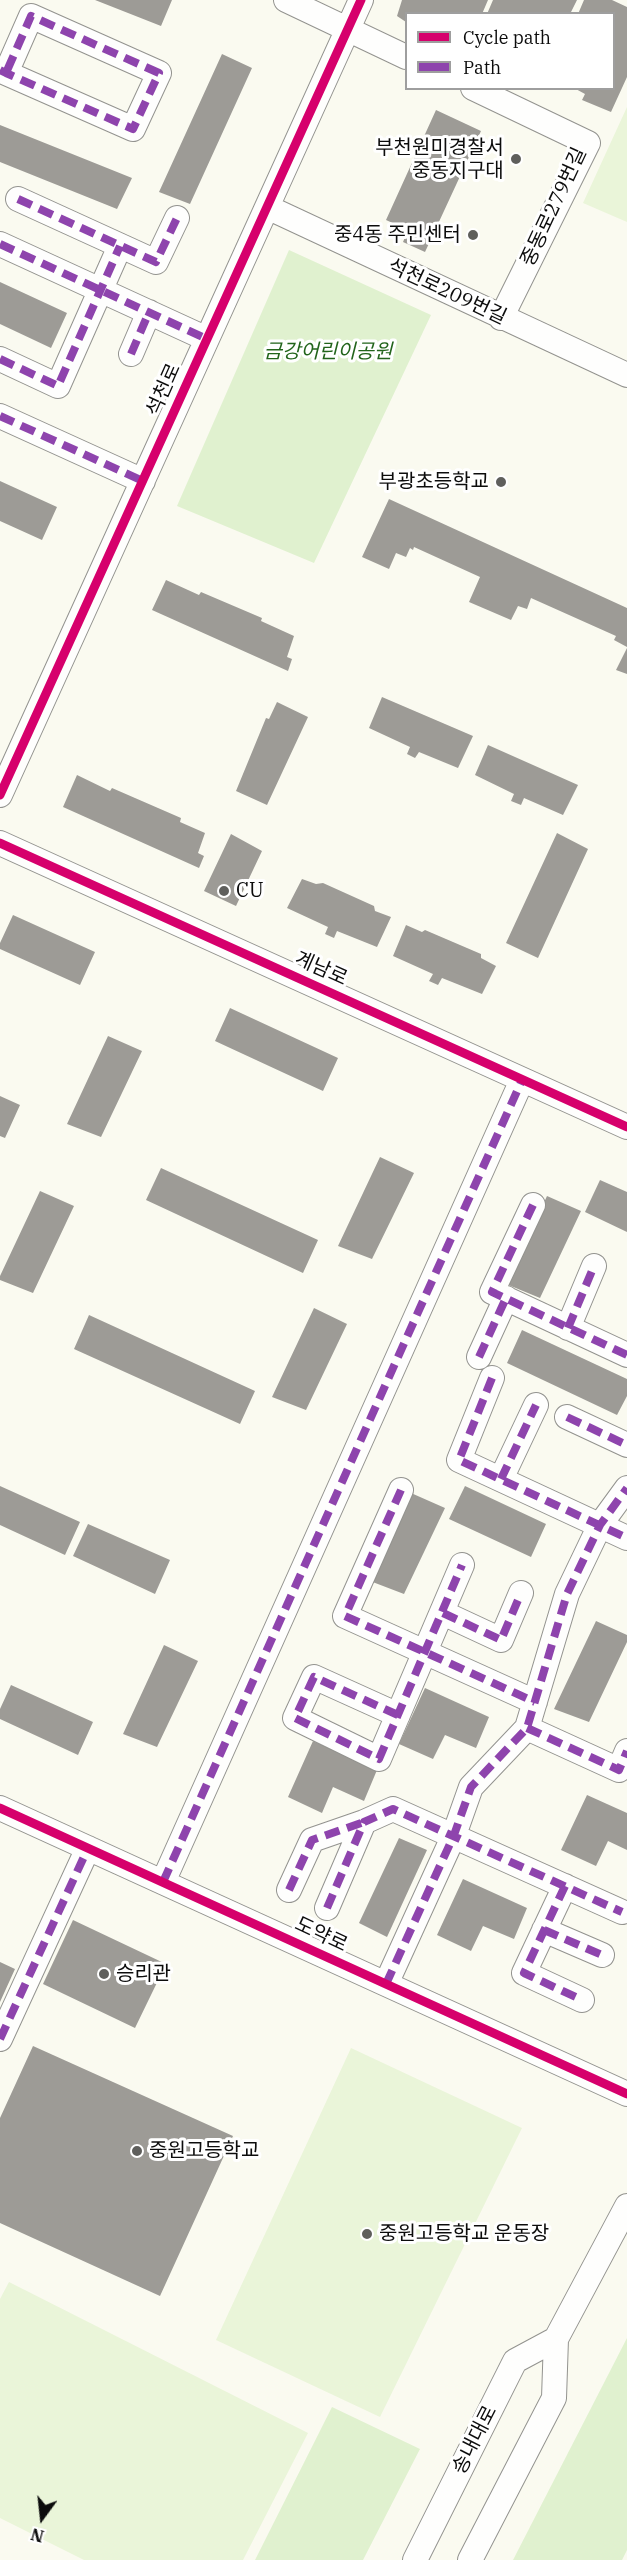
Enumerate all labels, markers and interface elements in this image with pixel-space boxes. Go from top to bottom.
legend [405,12,615,90]
text: Cycle path [463,26,551,49]
text: Path [463,56,501,79]
place label: 부천원미경찰서 중동지구대 [375,136,504,183]
street label: 중동로279번길 [516,144,592,270]
marker: 부천원미경찰서 중동지구대 [509,152,523,166]
place label: 중4동 주민센터 [334,223,461,247]
marker: 중4동 주민센터 [466,228,480,242]
street label: 석천로209번길 [384,254,510,330]
park label: 금강어린이공원 [264,340,392,364]
street label: 석천로 [142,360,186,420]
place label: 부광초등학교 [379,470,489,494]
marker: 부광초등학교 [494,475,508,489]
place label: CU [236,879,264,903]
marker: CU [217,884,231,898]
street label: 계남로 [291,947,351,991]
street label: 도약로 [291,1912,351,1958]
place label: 승리관 [116,1962,171,1986]
marker: 승리관 [97,1967,111,1981]
place label: 중원고등학교 [149,2139,259,2163]
marker: 중원고등학교 [130,2144,144,2158]
place label: 중원고등학교 운동장 [379,2222,549,2246]
marker: 중원고등학교 운동장 [360,2227,374,2241]
street label: 송내대로 [448,2402,502,2478]
north arrow [12,2488,72,2548]
text: N [29,2524,46,2547]

